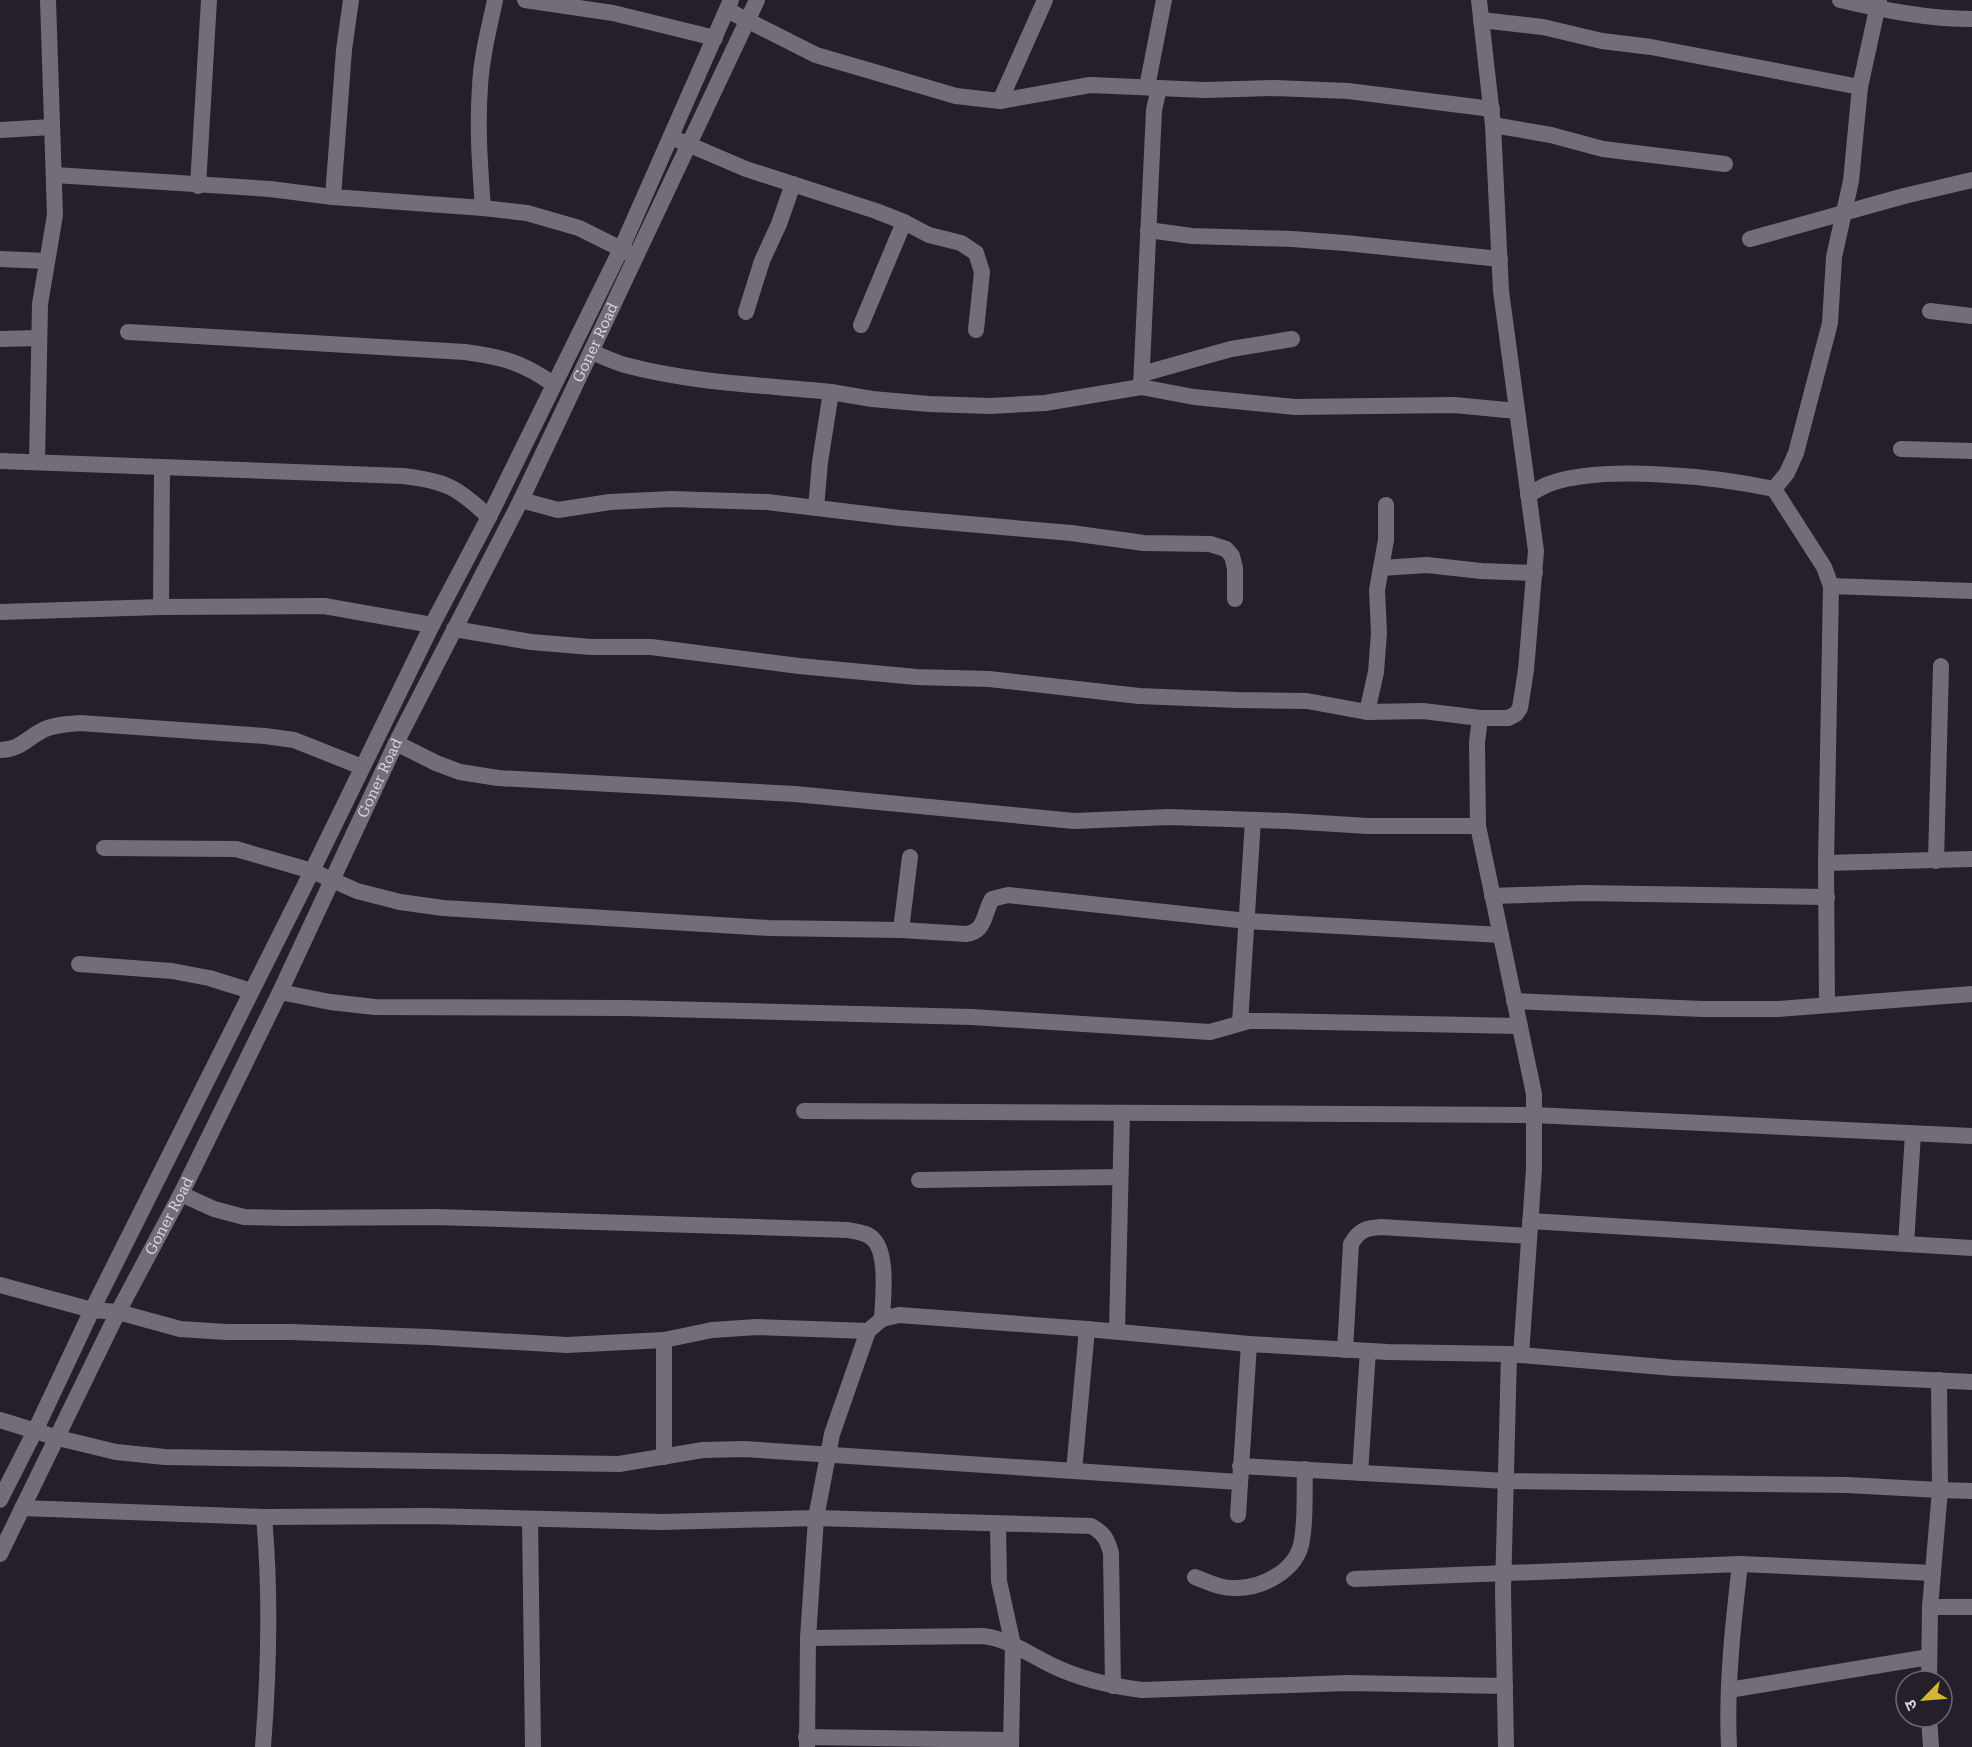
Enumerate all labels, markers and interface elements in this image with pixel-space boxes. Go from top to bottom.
street label: Goner Road [569,300,622,385]
street label: Goner Road [353,735,406,821]
street label: Goner Road [141,1174,197,1258]
north arrow [1894,1669,1954,1729]
text: उ [1900,1696,1921,1713]

